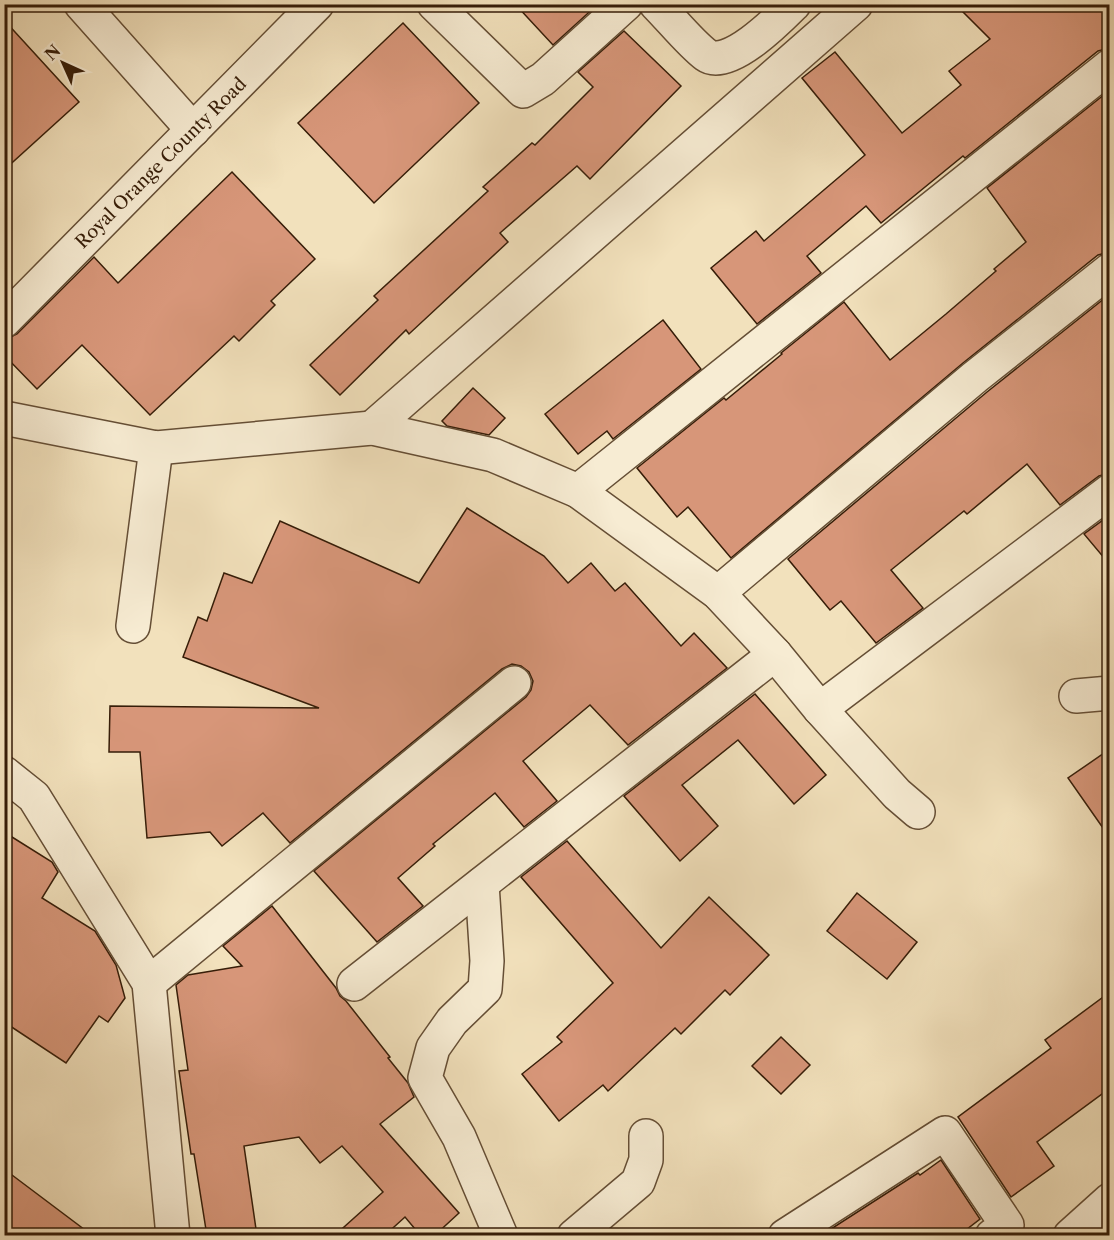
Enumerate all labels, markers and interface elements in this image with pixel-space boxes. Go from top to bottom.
north arrow [33,33,93,93]
text: N [40,40,64,64]
street label: Royal Orange County Road [71,73,251,253]

